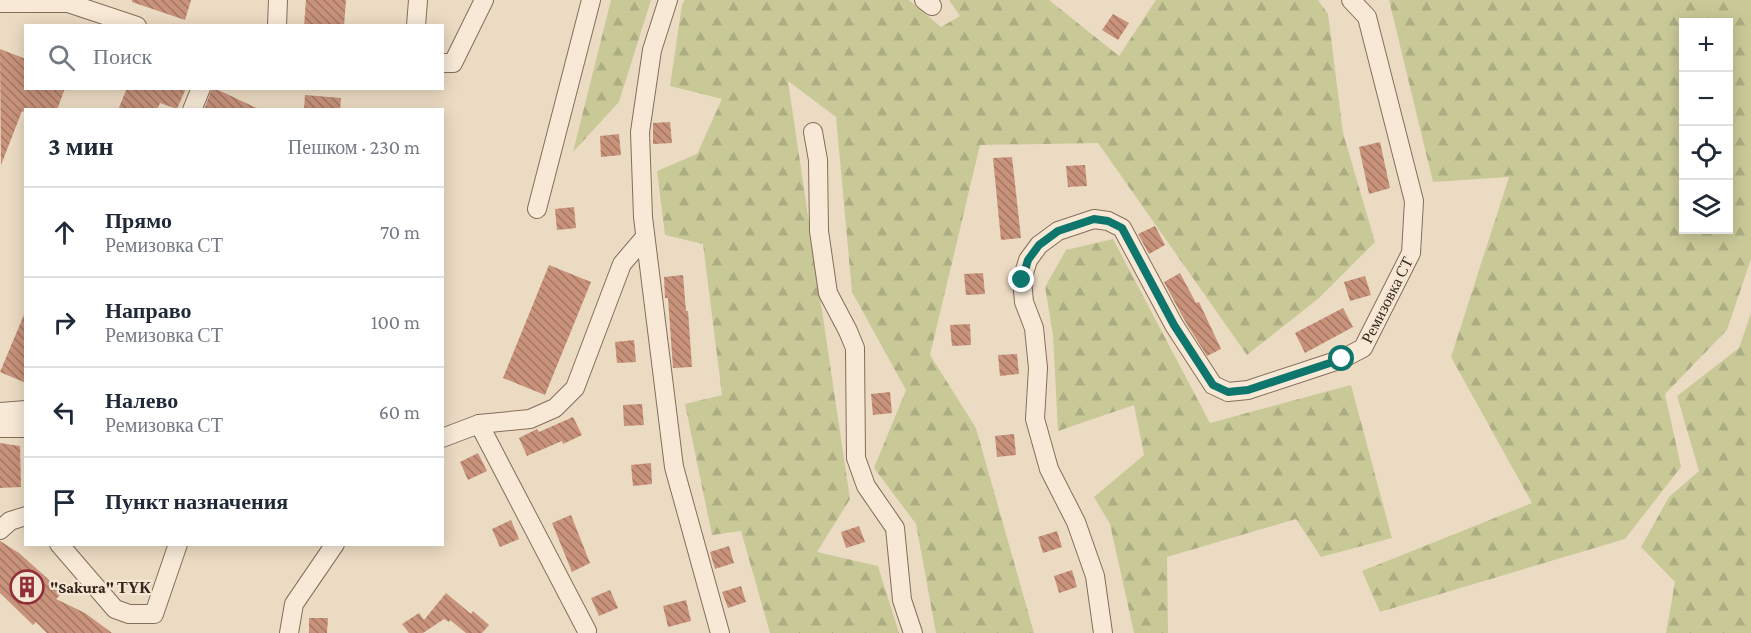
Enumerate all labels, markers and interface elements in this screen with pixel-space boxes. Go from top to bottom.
map controls [1679,18,1733,234]
button: + [1679,18,1733,72]
search box [24,24,444,90]
icon: search [45,41,78,74]
text: Поиск [93,44,152,69]
button: − [1679,72,1733,126]
button: locate [1679,126,1733,180]
text: 3 мин [48,132,113,161]
text: Пешком · 230 m [288,136,420,158]
button: layers [1679,180,1733,234]
text: Прямо [105,208,172,233]
icon: ahead [48,216,81,249]
text: 70 m [380,221,420,243]
text: Ремизовка СТ [105,234,223,256]
street label: Ремизовка СТ [1358,254,1416,346]
route end [1008,266,1034,292]
text: Направо [105,298,191,323]
icon: right [48,306,81,339]
text: 100 m [371,311,420,333]
text: Ремизовка СТ [105,324,223,346]
route start [1328,345,1354,371]
text: Налево [105,388,178,413]
icon: left [48,396,81,429]
text: 60 m [379,401,420,423]
text: Ремизовка СТ [105,414,223,436]
icon: arrive [48,486,81,519]
text: Пункт назначения [105,489,288,514]
building icon: "Sakura" ТҮК [9,569,45,605]
place label: "Sakura" ТҮК [50,579,151,596]

